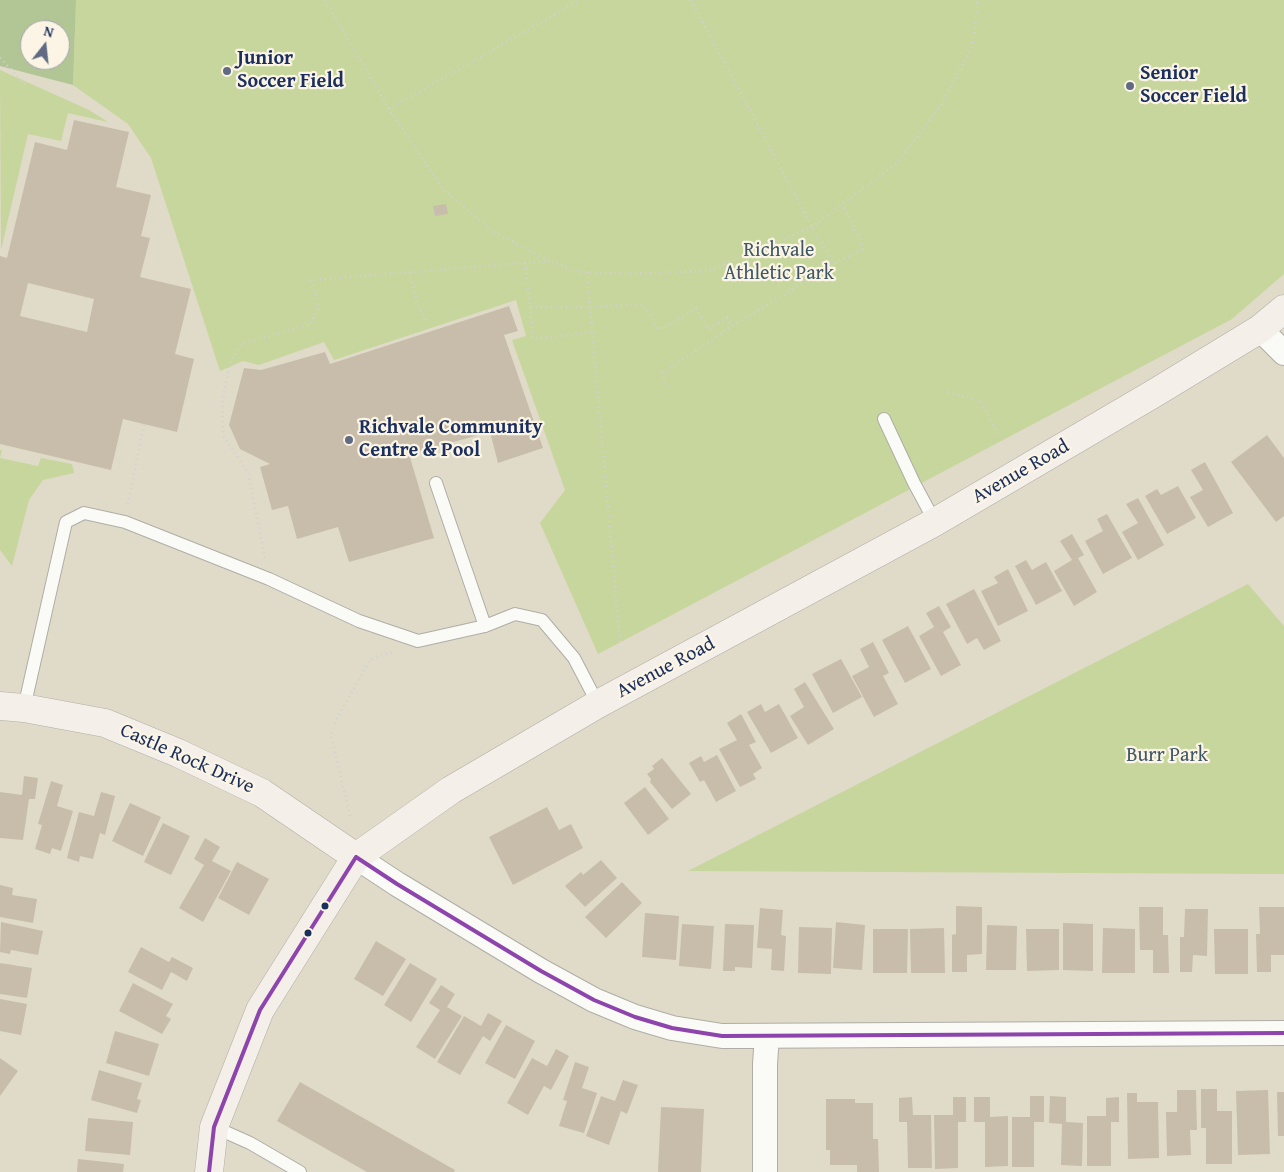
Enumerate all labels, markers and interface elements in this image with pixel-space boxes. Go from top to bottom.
north arrow [20,20,70,70]
text: N [42,21,56,42]
place label: Junior Soccer Field [237,47,344,94]
place label: Senior Soccer Field [1140,62,1247,109]
marker: Junior Soccer Field [221,65,233,77]
marker: Senior Soccer Field [1124,80,1136,92]
park label: Richvale Athletic Park [724,239,834,286]
place label: Richvale Community Centre & Pool [359,416,542,463]
marker: Richvale Community Centre & Pool [343,434,355,446]
street label: Avenue Road [968,435,1074,509]
street label: Avenue Road [613,632,719,704]
street label: Castle Rock Drive [116,719,258,799]
park label: Burr Park [1126,744,1208,768]
unlabelled marker [320,901,330,911]
unlabelled marker [303,928,313,938]

